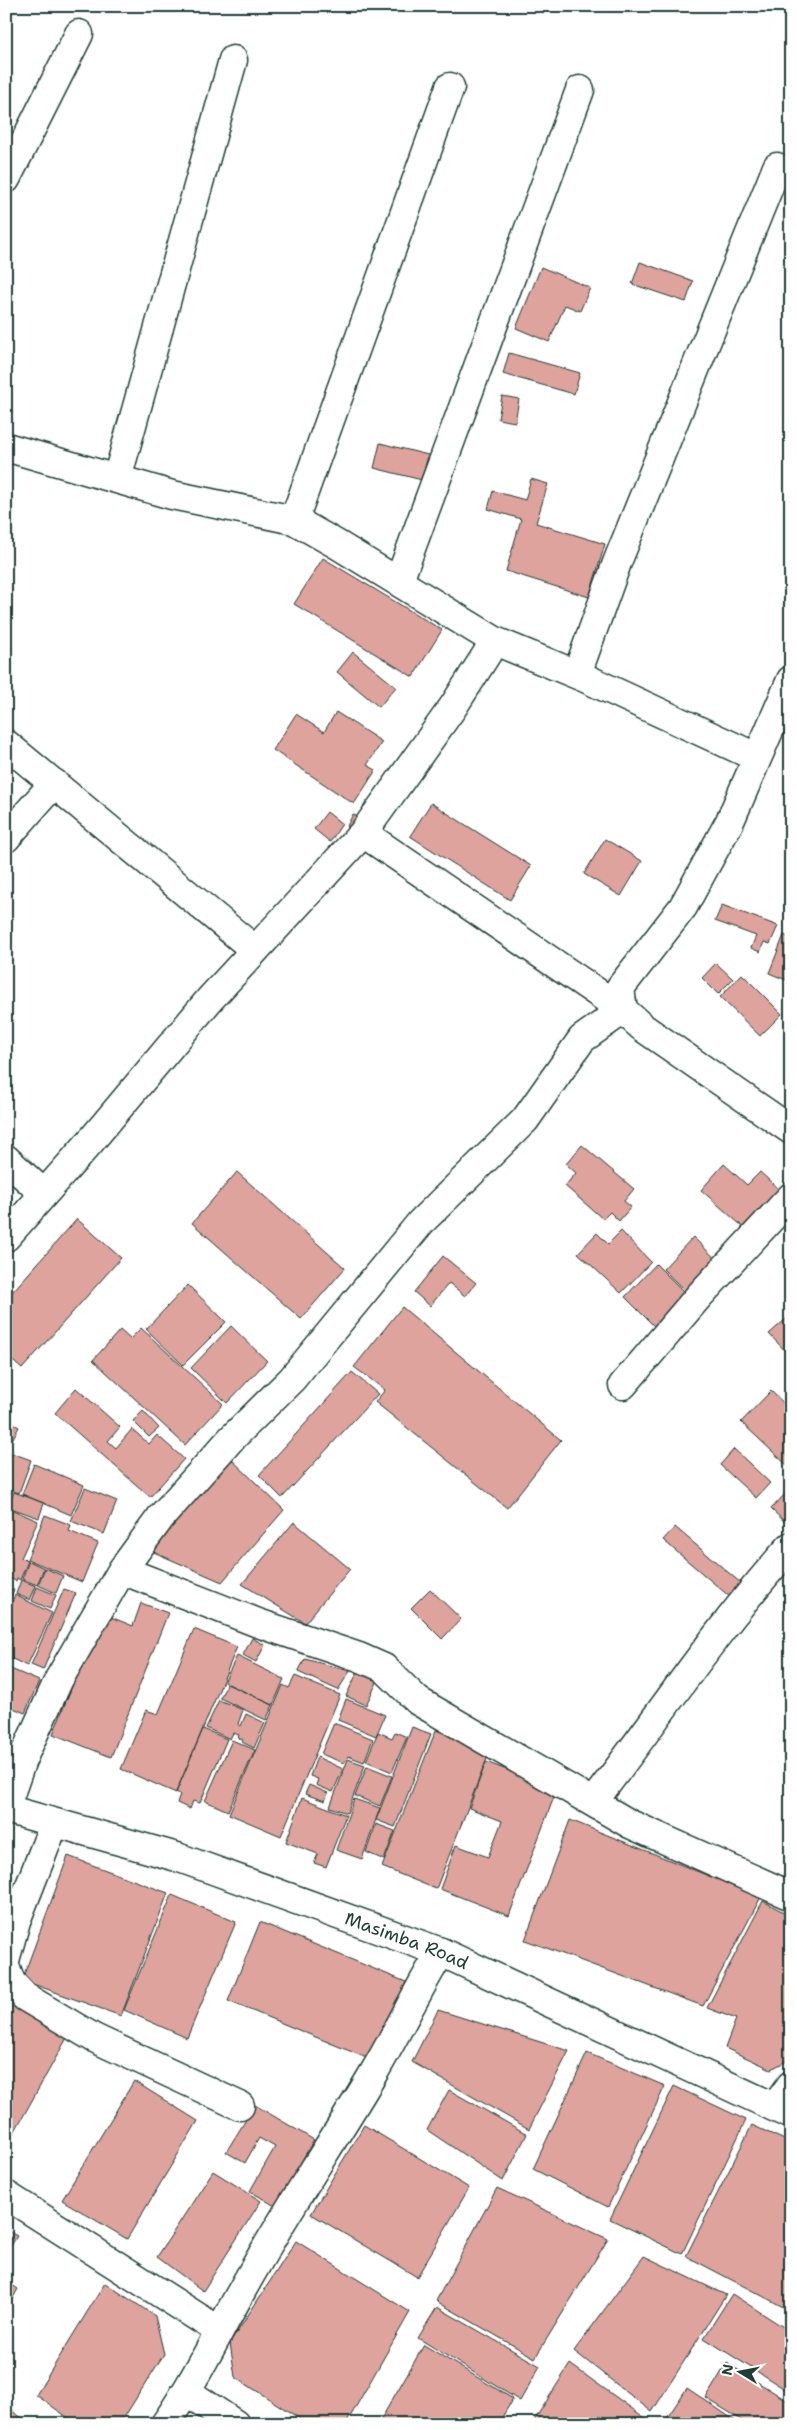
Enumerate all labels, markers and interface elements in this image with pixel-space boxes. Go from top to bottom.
street label: Masimba Road [342,1906,472,1975]
north arrow [714,2348,764,2398]
text: N [717,2363,737,2377]

